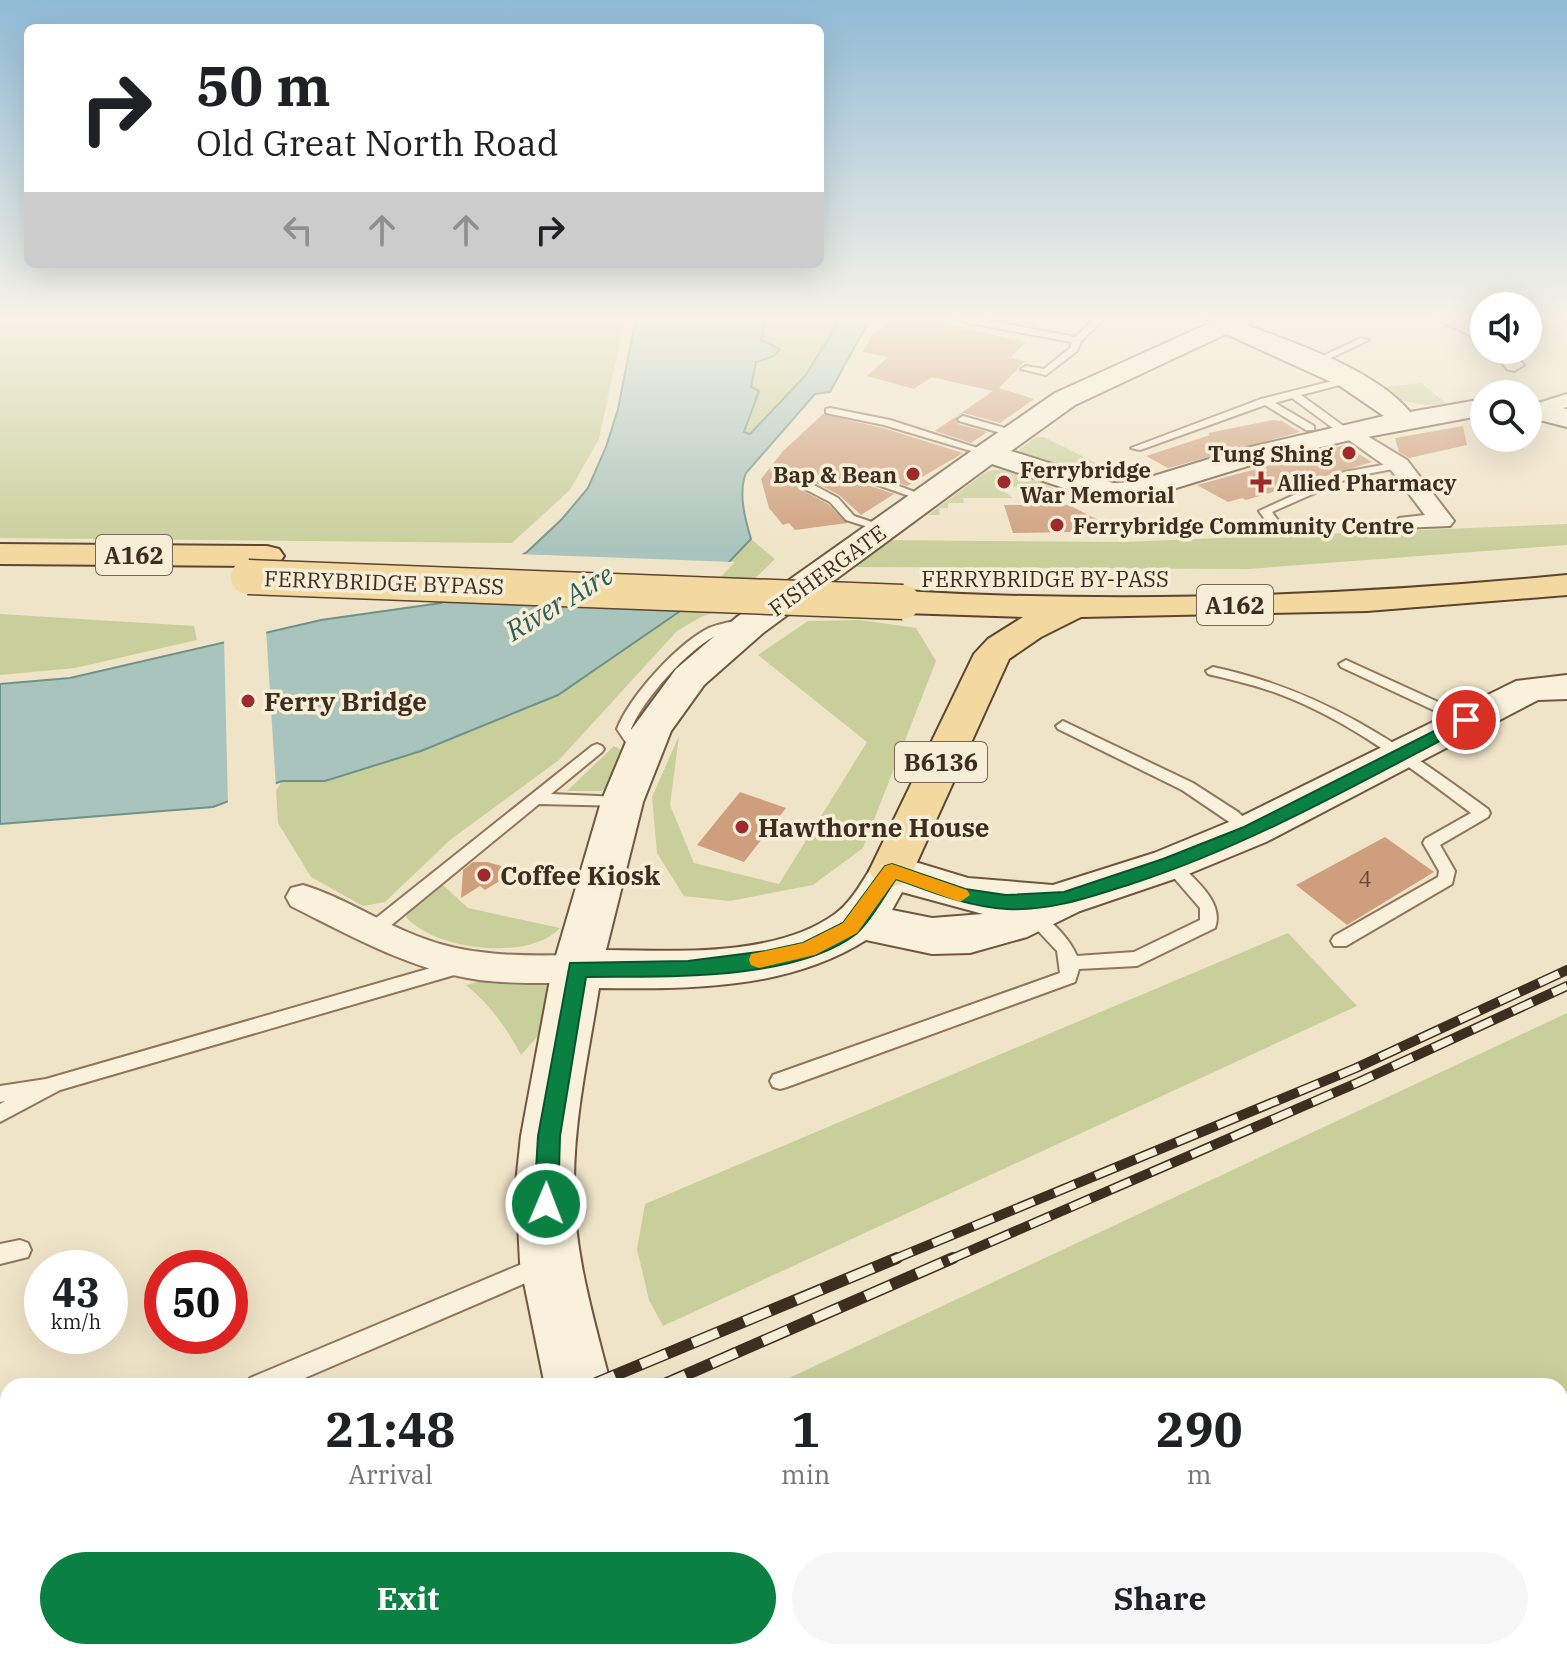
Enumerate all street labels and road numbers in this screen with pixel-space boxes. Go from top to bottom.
street label: FISHERGATE [763,518,891,622]
road number: A162 [96,535,172,575]
street label: FERRYBRIDGE BYPASS [263,563,505,601]
street label: FERRYBRIDGE BY-PASS [921,564,1169,593]
road number: A162 [1197,585,1273,625]
road number: B6136 [895,742,987,782]

